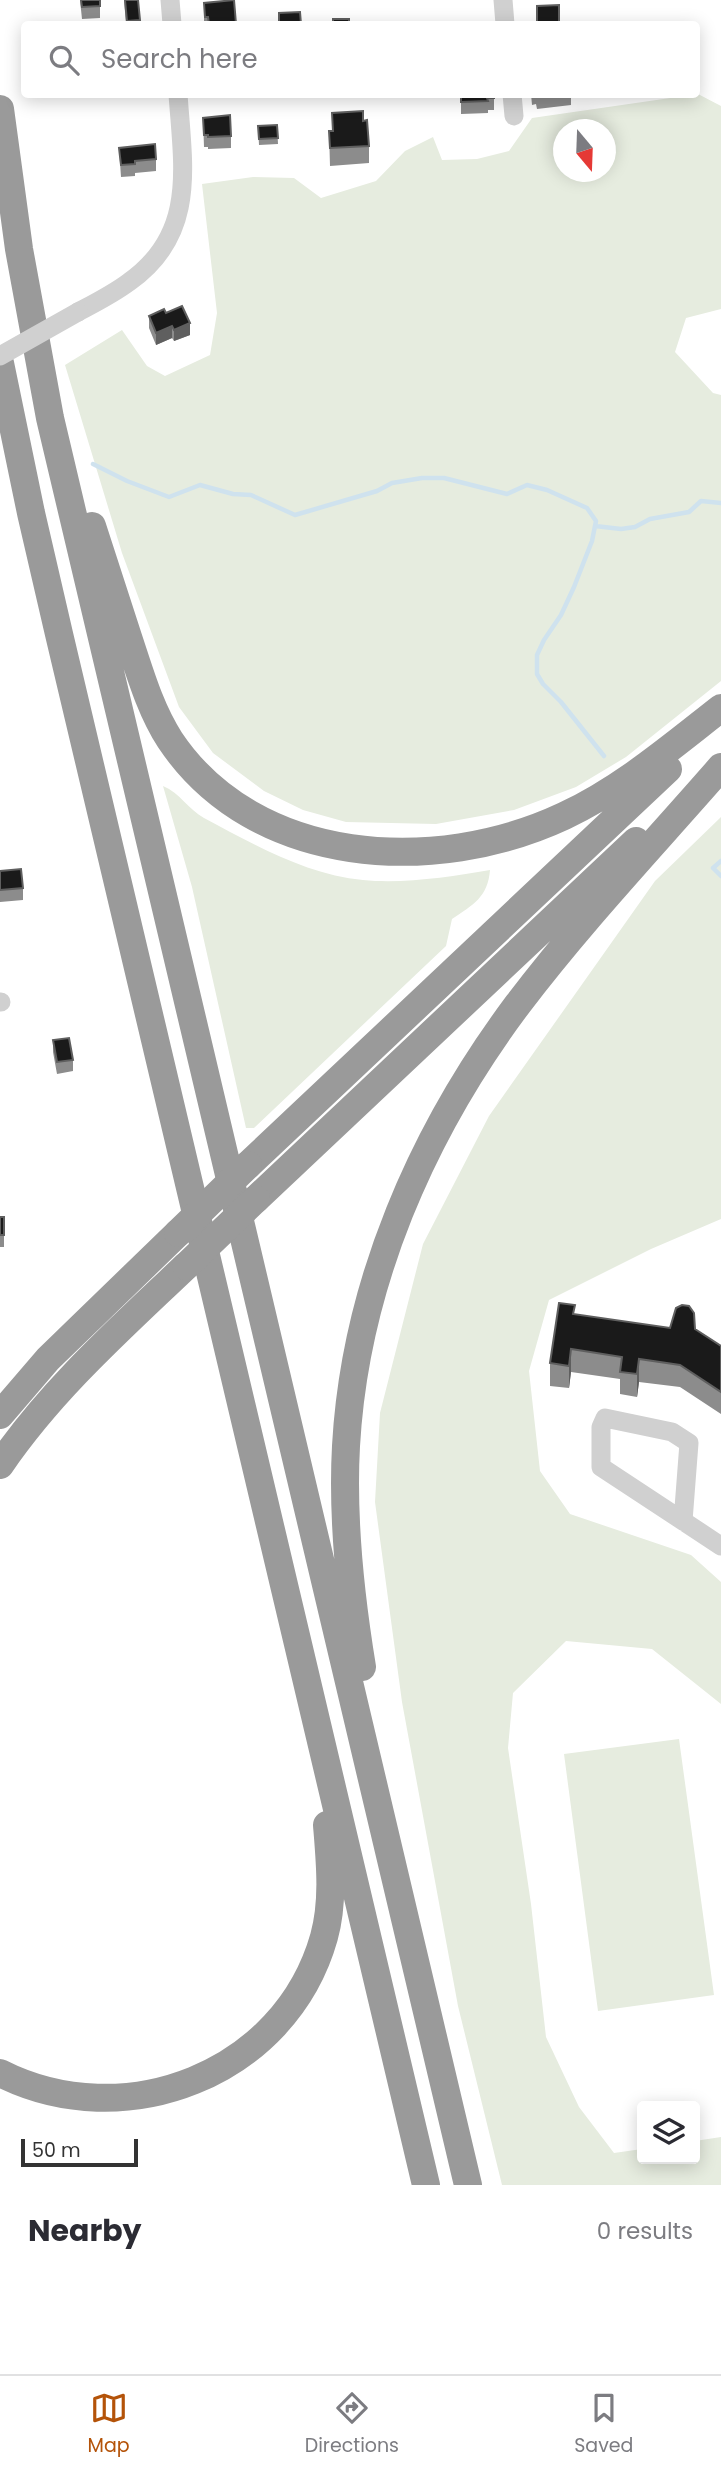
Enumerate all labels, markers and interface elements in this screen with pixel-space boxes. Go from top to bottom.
search box [21,21,700,98]
icon: search [45,41,83,79]
text: Search here [101,41,258,77]
north arrow [553,119,616,182]
map controls [637,2101,700,2164]
button: layers [637,2101,700,2164]
scale bar [21,2136,138,2168]
text: 50 m [32,2137,81,2164]
text: Nearby [28,2209,142,2252]
text: 0 results [597,2215,693,2247]
tab: Map [88,2389,130,2460]
tab: Directions [305,2389,399,2460]
tab: Saved [574,2389,633,2460]

